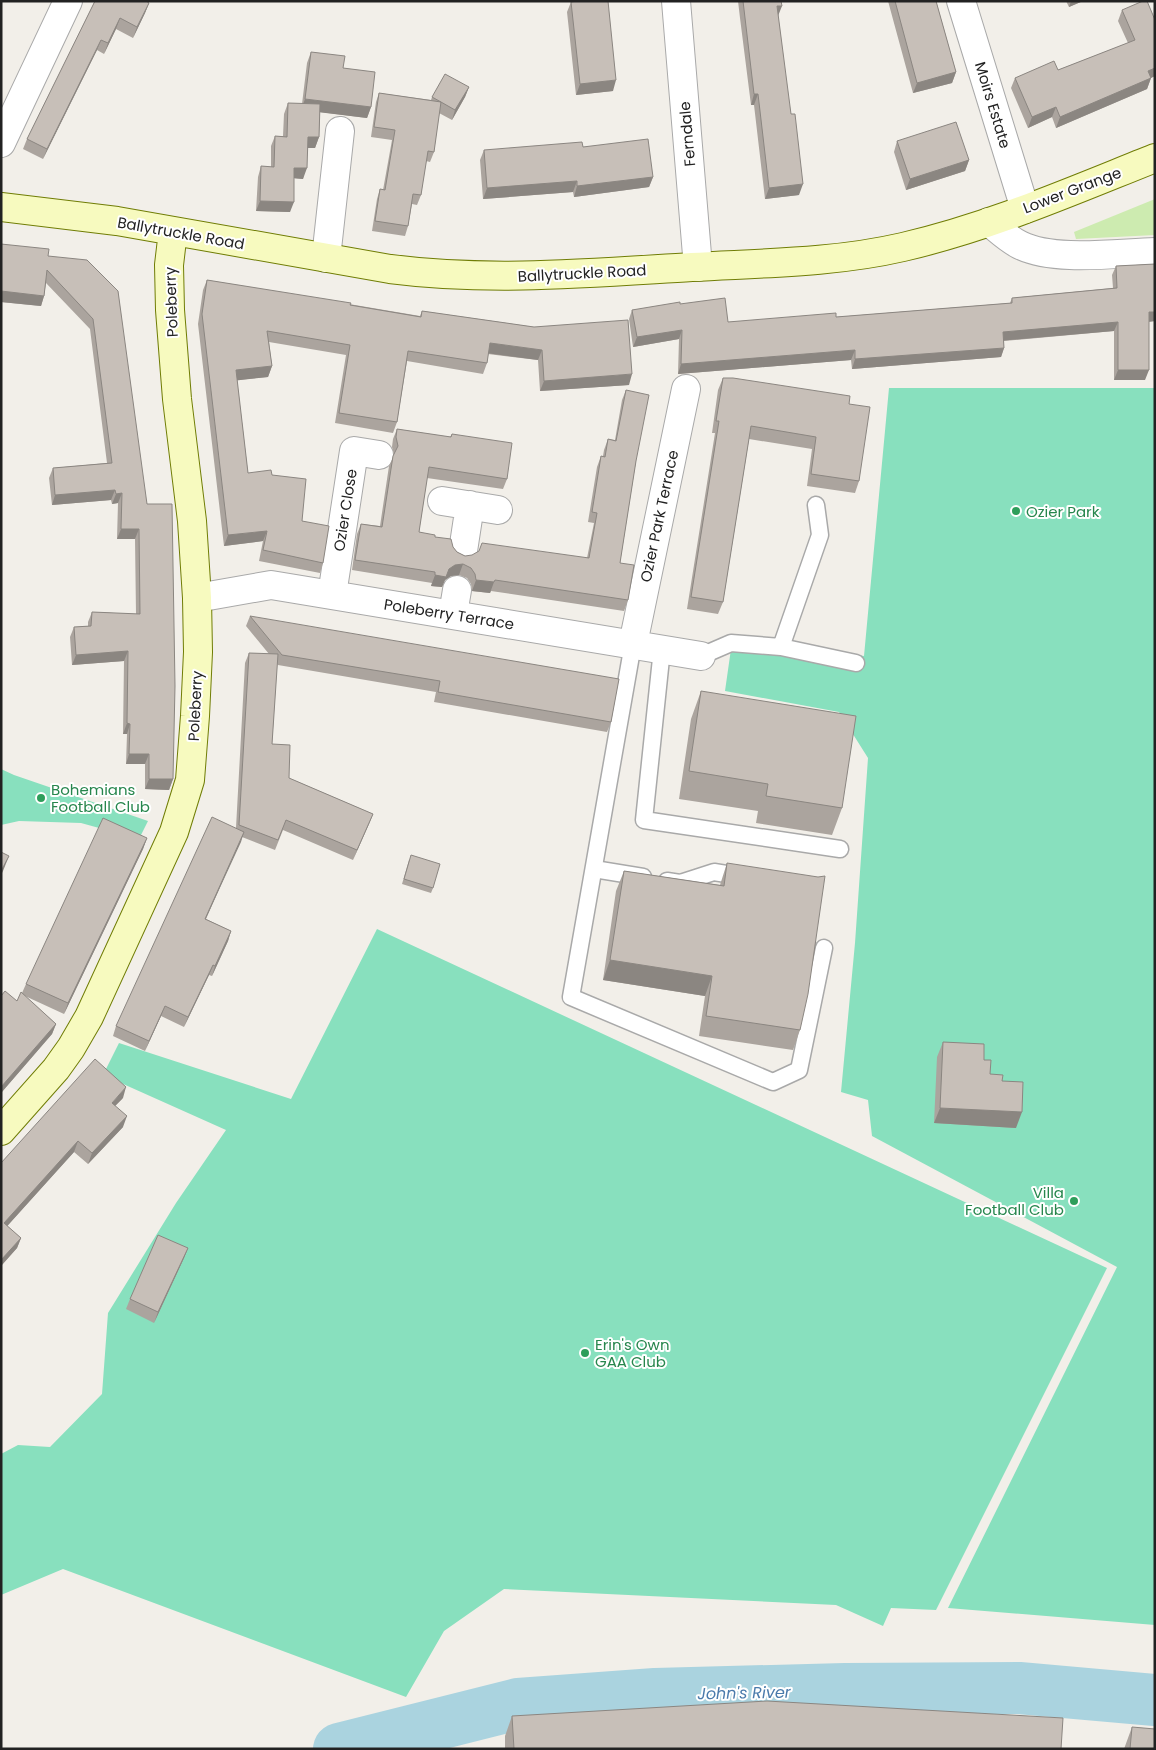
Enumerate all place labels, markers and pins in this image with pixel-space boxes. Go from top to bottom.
place label: Ozier Park [1026,501,1100,522]
marker: Ozier Park [1010,505,1022,517]
place label: Bohemians Football Club [51,779,150,817]
marker: Bohemians Football Club [35,792,47,804]
place label: Villa Football Club [965,1182,1064,1220]
marker: Villa Football Club [1068,1195,1080,1207]
place label: Erin's Own GAA Club [595,1334,670,1372]
marker: Erin's Own GAA Club [579,1347,591,1359]

